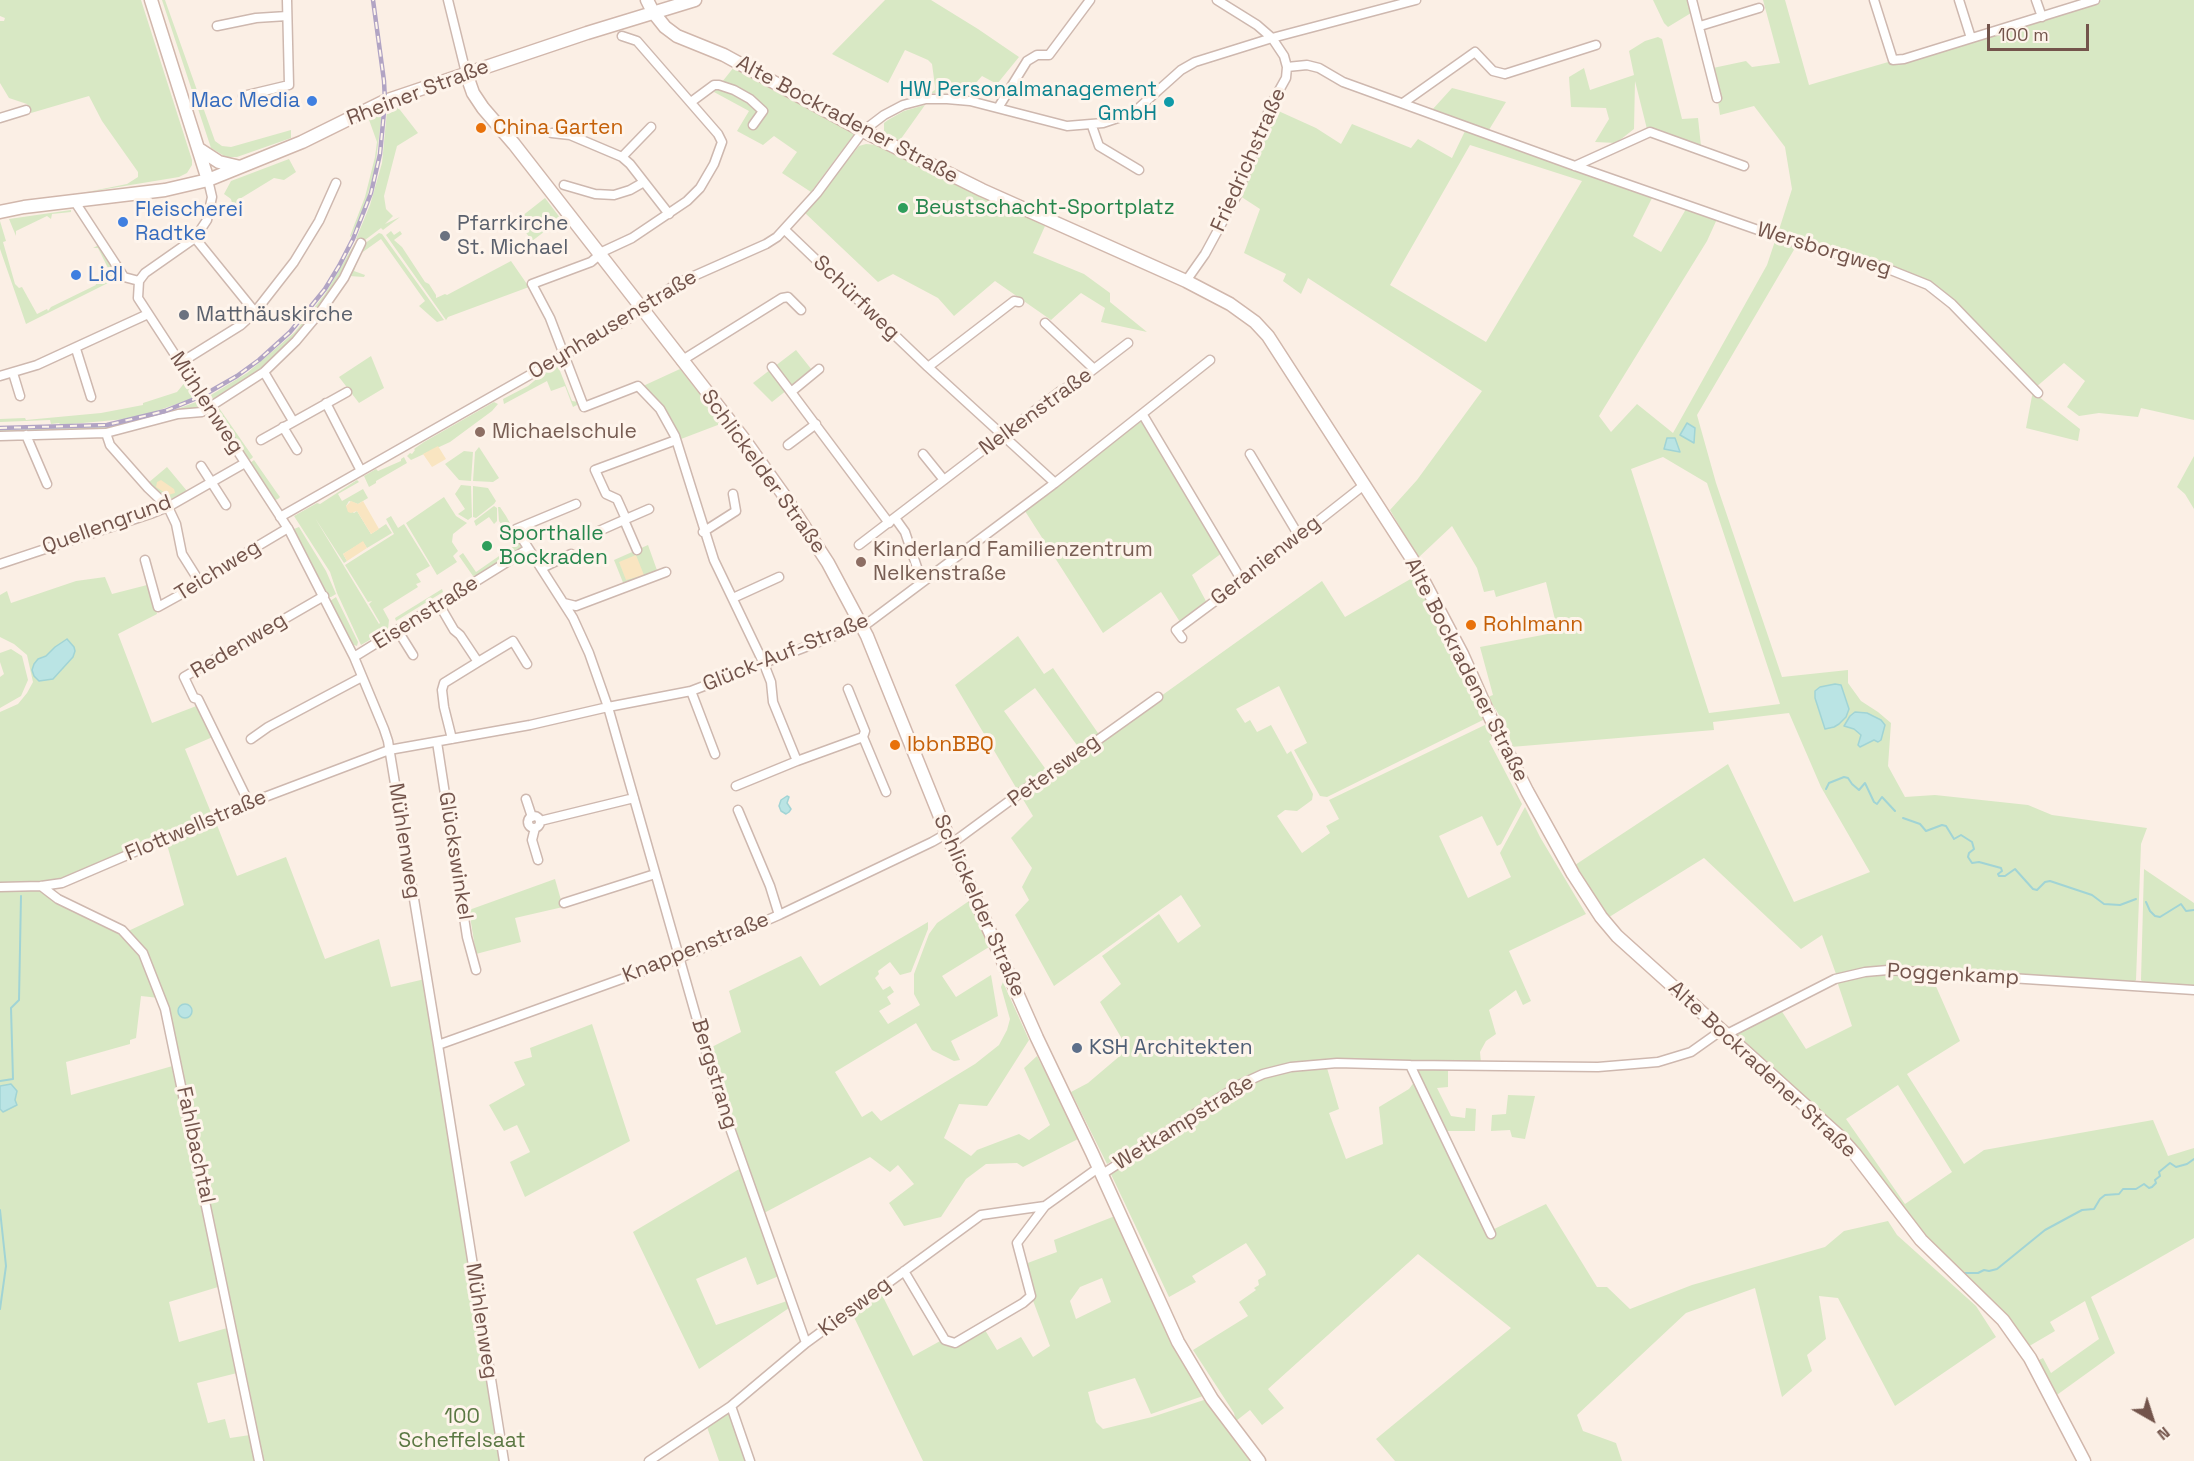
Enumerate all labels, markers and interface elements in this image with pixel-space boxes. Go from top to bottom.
scale bar [1990,12,2092,50]
text: 100 m [1998,23,2049,46]
street label: Alte Bockradener Straße [732,51,962,189]
street label: Rheiner Straße [343,54,493,132]
place label: HW Personalmanagement GmbH [899,77,1157,127]
street label: Friedrichstraße [1206,84,1292,236]
place label: Mac Media [191,88,300,114]
marker: Mac Media [305,94,319,108]
marker: HW Personalmanagement GmbH [1162,95,1176,109]
place label: China Garten [493,115,623,141]
marker: China Garten [474,121,488,135]
place label: Beustschacht-Sportplatz [915,195,1175,221]
place label: Fleischerei Radtke [135,197,243,247]
marker: Beustschacht-Sportplatz [896,201,910,215]
place label: Pfarrkirche St. Michael [457,211,568,261]
marker: Fleischerei Radtke [116,215,130,229]
street label: Wersborgweg [1754,218,1894,282]
marker: Pfarrkirche St. Michael [438,229,452,243]
street label: Schürfweg [807,250,905,346]
place label: Lidl [88,262,123,288]
street label: Oeynhausenstraße [524,265,702,385]
marker: Lidl [69,268,83,282]
place label: Matthäuskirche [196,302,353,328]
marker: Matthäuskirche [177,308,191,322]
street label: Mühlenweg [164,347,248,459]
street label: Nelkenstraße [975,363,1097,461]
street label: Schlickelder Straße [695,385,831,559]
place label: Michaelschule [492,419,637,445]
marker: Michaelschule [473,425,487,439]
street label: Quellengrund [39,490,175,560]
street label: Geranienweg [1206,511,1326,611]
place label: Sporthalle Bockraden [499,521,608,571]
street label: Teichweg [171,535,265,607]
place label: Kinderland Familienzentrum Nelkenstraße [873,537,1153,587]
marker: Sporthalle Bockraden [480,539,494,553]
street label: Alte Bockradener Straße [1398,554,1534,786]
marker: Kinderland Familienzentrum Nelkenstraße [854,555,868,569]
street label: Eisenstraße [369,571,483,655]
street label: Redenweg [187,608,291,684]
street label: Glück-Auf-Straße [699,608,873,698]
place label: Rohlmann [1483,612,1583,638]
marker: Rohlmann [1464,618,1478,632]
street label: Petersweg [1003,729,1105,813]
place label: IbbnBBQ [907,732,994,758]
marker: IbbnBBQ [888,738,902,752]
street label: Mühlenweg [382,781,426,901]
street label: Flottwellstraße [122,785,270,867]
street label: Glückswinkel [432,790,478,922]
street label: Schlickelder Straße [928,811,1030,1001]
street label: Knappenstraße [619,907,773,989]
street label: Poggenkamp [1886,959,2020,991]
street label: Alte Bockradener Straße [1663,976,1861,1164]
street label: Bergstrang [685,1016,743,1132]
place label: KSH Architekten [1089,1035,1253,1061]
marker: KSH Architekten [1070,1041,1084,1055]
street label: Wetkampstraße [1109,1070,1259,1176]
street label: Fahlbachtal [170,1084,220,1206]
street label: Mühlenweg [459,1261,503,1381]
street label: Kiesweg [814,1272,896,1342]
north arrow [2122,1389,2182,1449]
park label: 100 Scheffelsaat [398,1404,526,1454]
text: N [2153,1422,2174,1445]

